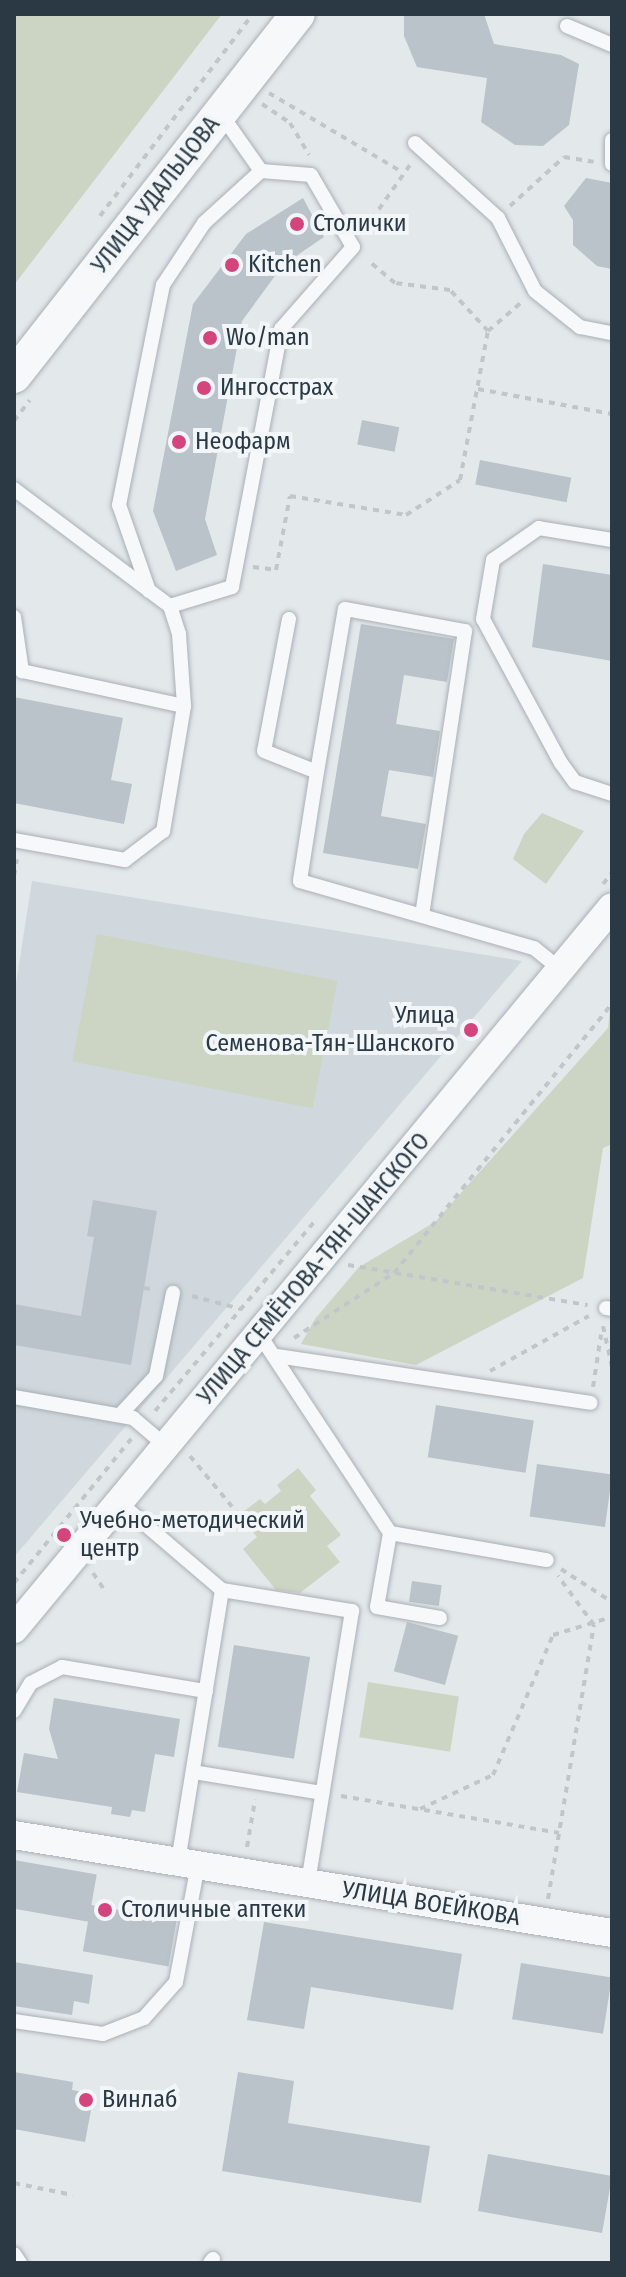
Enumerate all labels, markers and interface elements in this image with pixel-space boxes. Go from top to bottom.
street label: УЛИЦА УДАЛЬЦОВА [86,111,226,279]
place label: Столички [313,210,407,238]
marker: Столички [288,215,306,233]
place label: Kitchen [248,251,322,279]
marker: Kitchen [223,256,241,274]
place label: Wo/man [226,324,310,352]
marker: Wo/man [201,329,219,347]
place label: Ингосстрах [220,374,333,402]
marker: Ингосстрах [195,379,213,397]
place label: Неофарм [195,428,291,456]
marker: Неофарм [170,433,188,451]
place label: Улица Семенова-Тян-Шанского [206,1002,455,1058]
marker: Улица Семенова-Тян-Шанского [462,1021,480,1039]
street label: УЛИЦА СЕМЁНОВА-ТЯН-ШАНСКОГО [192,1127,436,1411]
place label: Учебно-методический центр [80,1507,305,1563]
marker: Учебно-методический центр [55,1526,73,1544]
street label: УЛИЦА ВОЕЙКОВА [340,1876,522,1932]
place label: Столичные аптеки [121,1896,306,1924]
marker: Столичные аптеки [96,1901,114,1919]
place label: Винлаб [102,2086,177,2114]
marker: Винлаб [77,2091,95,2109]

